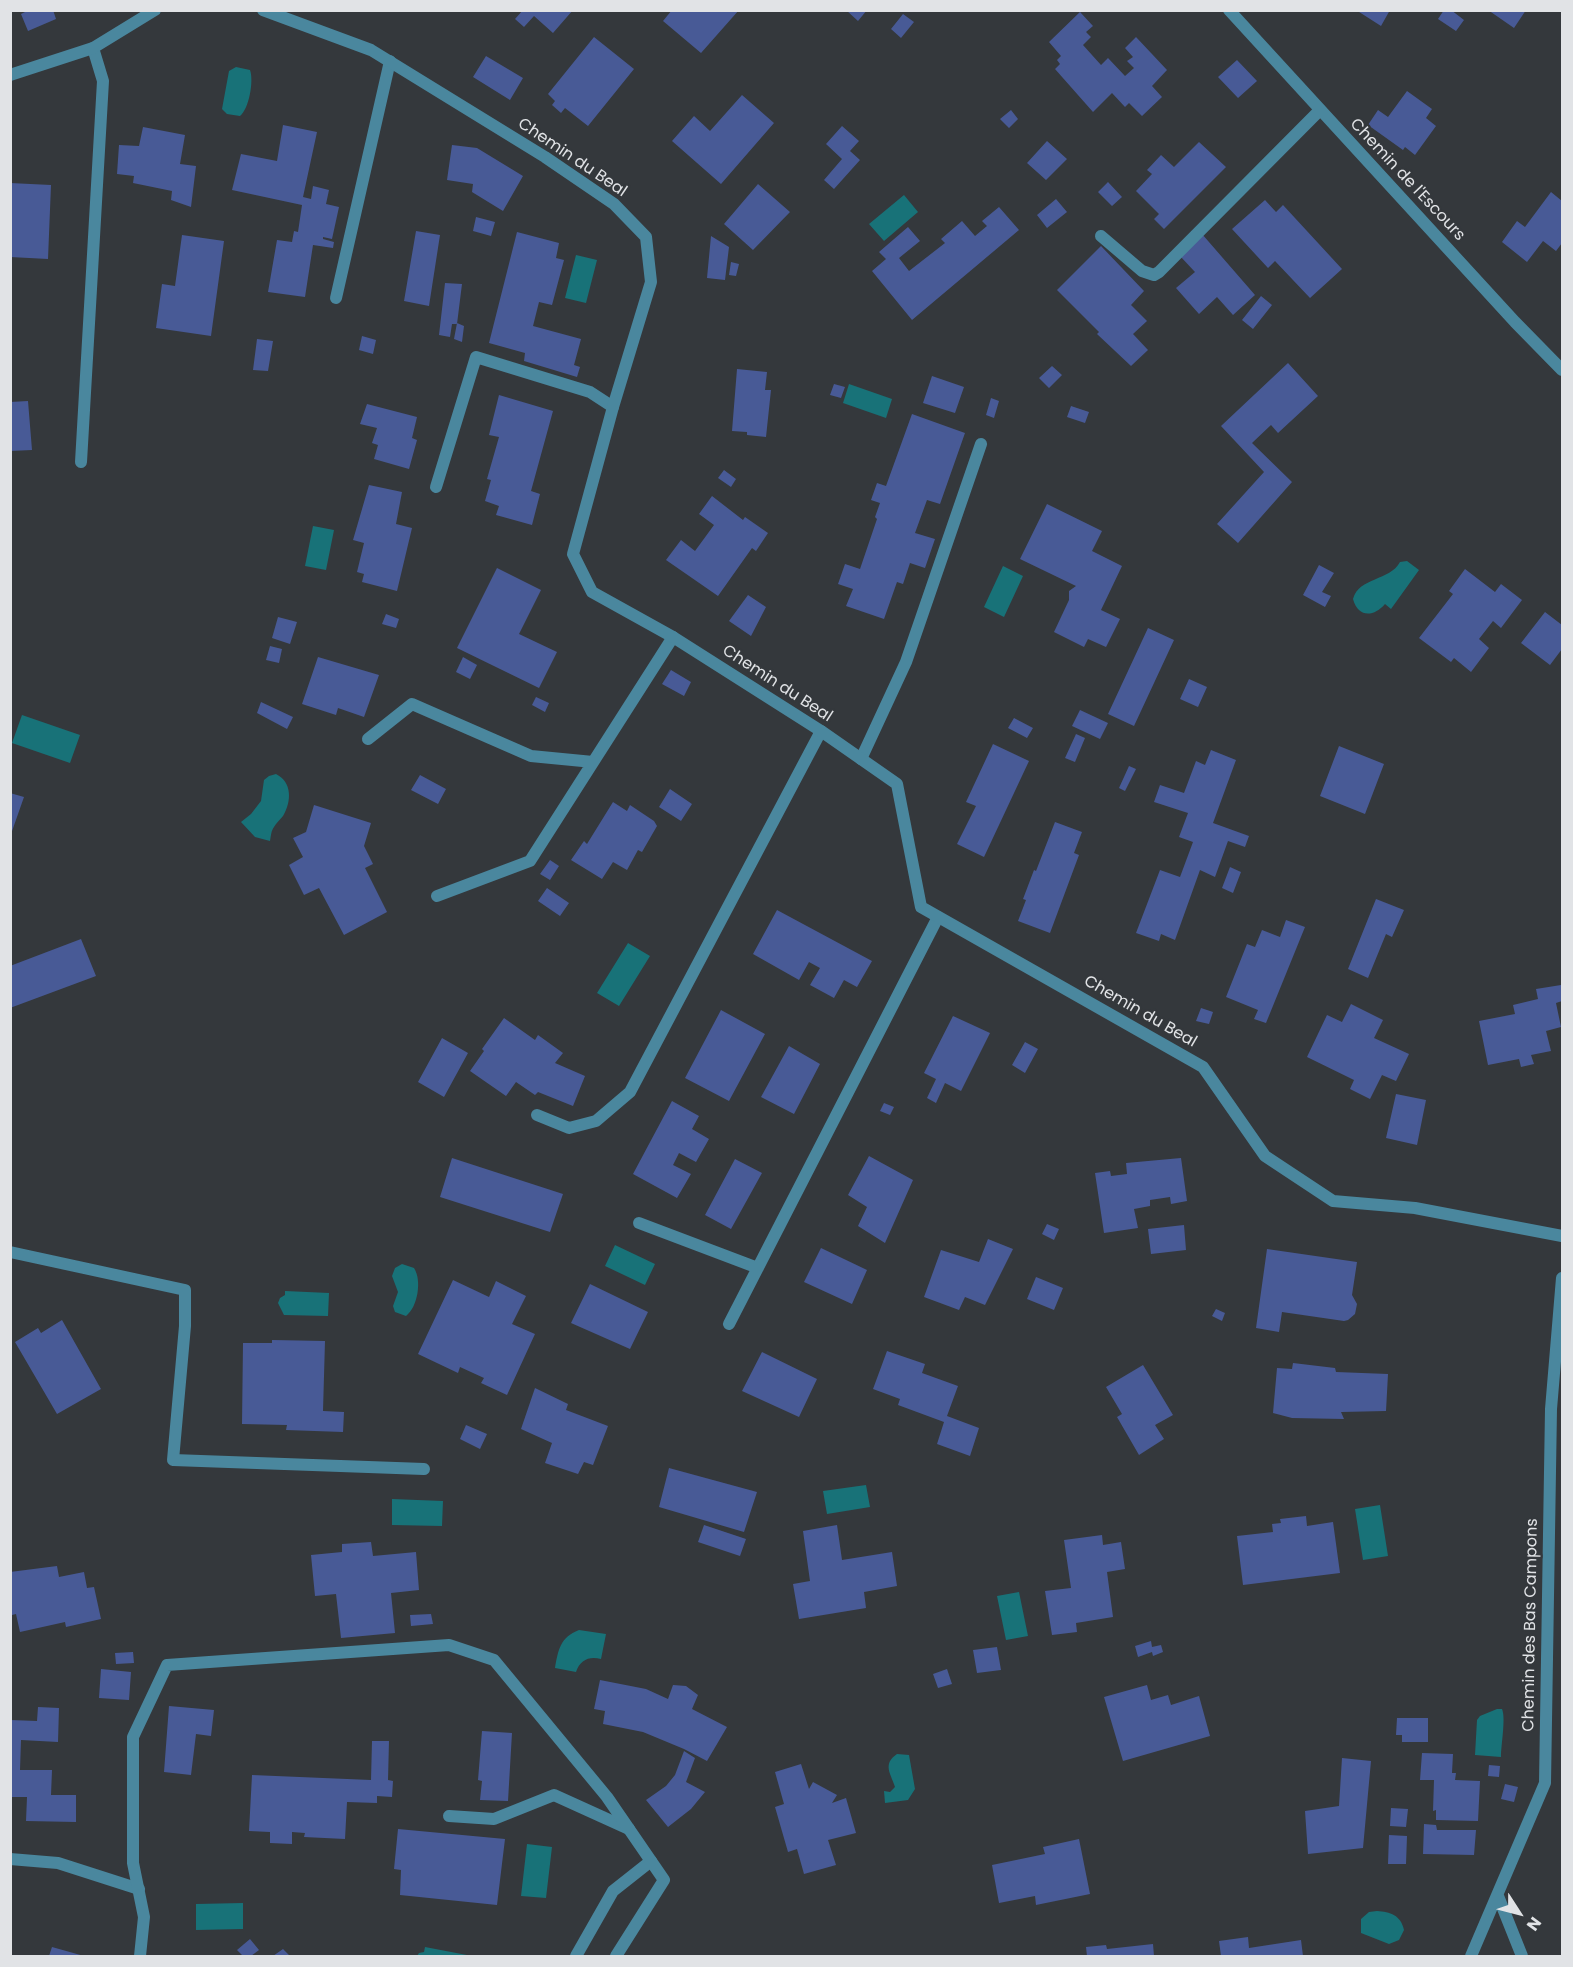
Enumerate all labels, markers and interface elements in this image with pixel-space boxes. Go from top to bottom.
street label: Chemin du Beal [514,114,630,202]
street label: Chemin de l'Escours [1345,115,1469,245]
street label: Chemin du Beal [718,641,836,727]
street label: Chemin du Beal [1080,972,1200,1052]
street label: Chemin des Bas Campons [1520,1518,1542,1732]
north arrow [1489,1883,1549,1943]
text: N [1521,1912,1547,1936]

